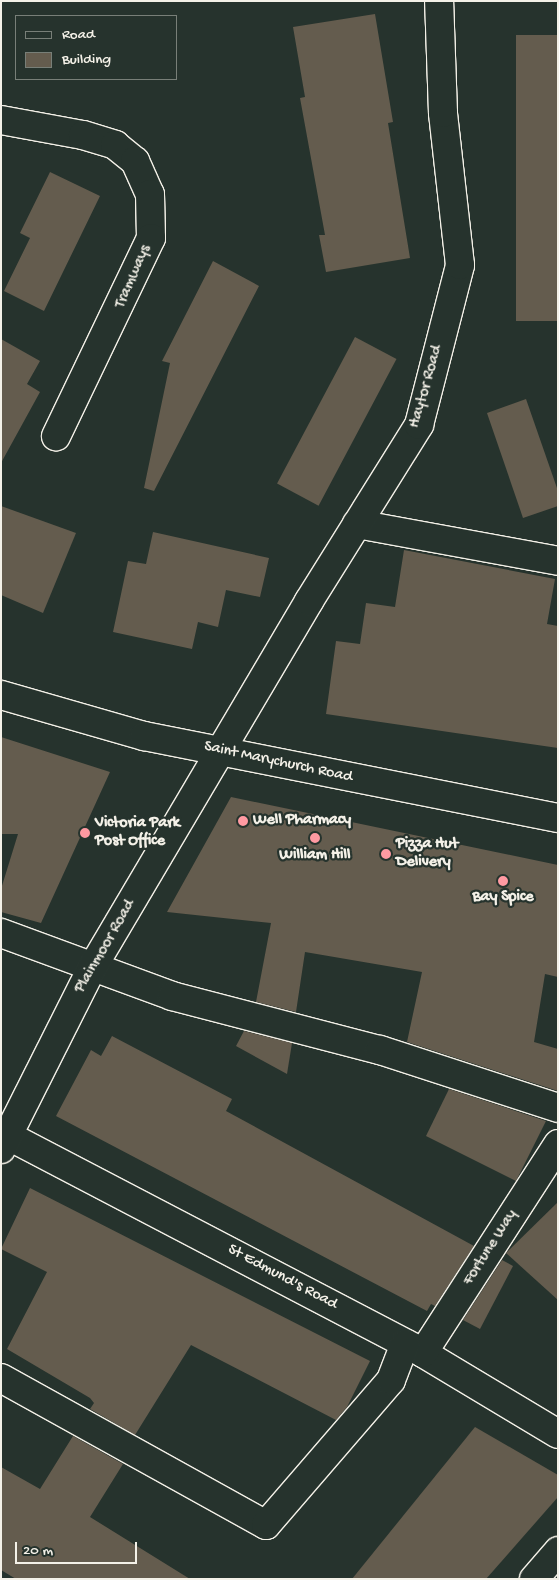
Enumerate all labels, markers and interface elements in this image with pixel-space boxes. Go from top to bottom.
legend [15,15,178,80]
text: Road [62,26,95,44]
text: Building [62,51,111,69]
street label: Tramways [112,242,156,312]
street label: Haytor Road [406,343,448,431]
street label: Saint Marychurch Road [202,738,354,788]
place label: Well Pharmacy [253,811,351,831]
place label: Victoria Park Post Office [95,814,180,852]
marker: Well Pharmacy [237,815,249,827]
marker: Victoria Park Post Office [79,827,91,839]
marker: William Hill [309,832,321,844]
place label: Pizza Hut Delivery [396,835,458,873]
place label: William Hill [279,846,351,866]
marker: Pizza Hut Delivery [380,848,392,860]
marker: Bay Spice [497,875,509,887]
place label: Bay Spice [472,888,534,908]
street label: Plainmoor Road [72,897,140,997]
street label: Fortune Way [459,1207,523,1289]
street label: St Edmund's Road [224,1241,340,1315]
scale bar [18,1532,140,1564]
text: 20 m [23,1542,53,1560]

